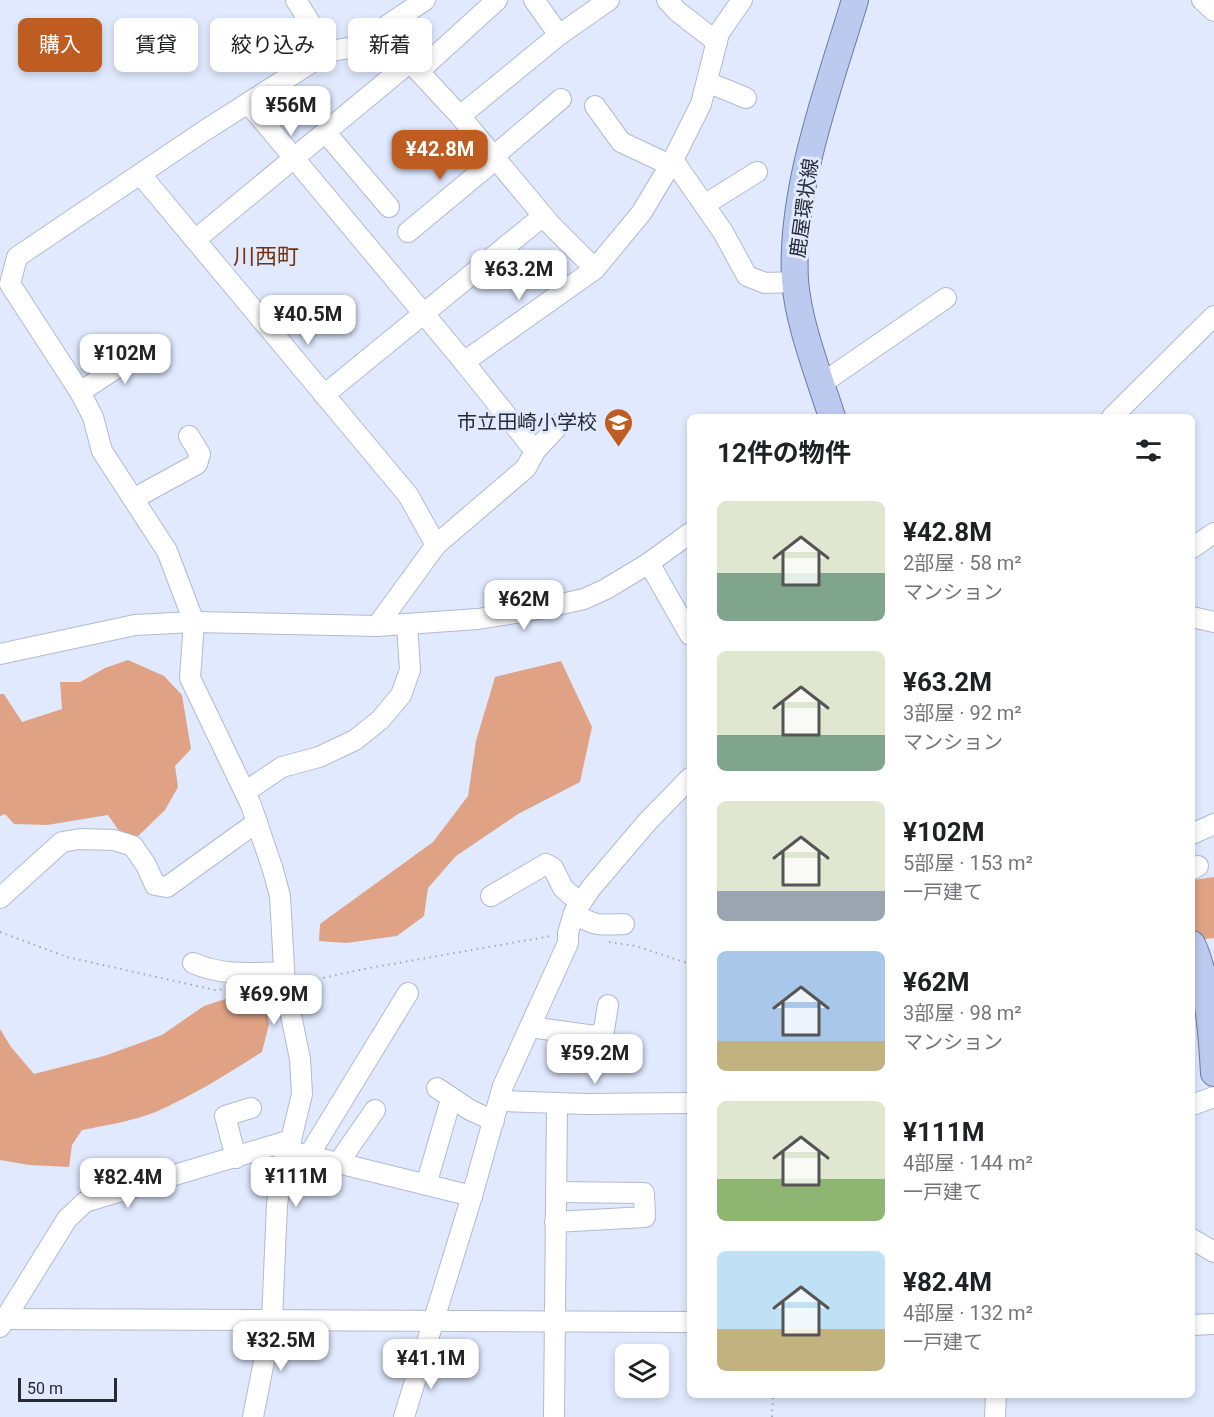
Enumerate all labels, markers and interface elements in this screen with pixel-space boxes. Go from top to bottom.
chip: 購入 [18,18,102,72]
chip: 賃貸 [114,18,198,72]
chip: 絞り込み [210,18,336,72]
chip: 新着 [348,18,432,72]
pin: ¥56M [255,86,327,137]
text: ¥56M [265,93,317,117]
pin: ¥42.8M [391,130,489,181]
text: ¥42.8M [406,137,474,161]
street label: 鹿屋環状線 [785,157,823,259]
district label: 川西町 [233,244,299,269]
pin: ¥63.2M [470,250,568,301]
text: ¥63.2M [485,257,553,281]
pin: ¥40.5M [259,295,357,346]
text: ¥40.5M [274,302,342,326]
pin: ¥102M [83,334,167,385]
text: ¥102M [94,341,156,365]
school or university icon: 市立田崎小学校 [602,406,634,448]
place label: 市立田崎小学校 [457,410,597,434]
icon: filters [1132,434,1165,467]
text: 12件の物件 [717,438,851,468]
text: ¥42.8M [903,517,992,547]
icon: home [765,525,837,597]
text: 2部屋 · 58 m² [903,551,1022,575]
pin: ¥62M [488,580,560,631]
text: マンション [903,580,1003,604]
text: ¥62M [498,587,550,611]
text: ¥63.2M [903,667,992,697]
icon: home [765,675,837,747]
text: 3部屋 · 92 m² [903,701,1022,725]
text: マンション [903,730,1003,754]
text: ¥102M [903,817,984,847]
icon: home [765,825,837,897]
text: 5部屋 · 153 m² [903,851,1033,875]
text: 一戸建て [903,880,983,904]
text: ¥62M [903,967,970,997]
pin: ¥69.9M [225,975,323,1026]
icon: home [765,975,837,1047]
text: ¥69.9M [240,982,308,1006]
text: 3部屋 · 98 m² [903,1001,1022,1025]
text: マンション [903,1030,1003,1054]
pin: ¥59.2M [546,1034,644,1085]
text: ¥59.2M [561,1041,629,1065]
text: ¥111M [903,1117,984,1147]
icon: home [765,1125,837,1197]
text: 4部屋 · 144 m² [903,1151,1033,1175]
pin: ¥111M [254,1157,338,1208]
pin: ¥82.4M [79,1158,177,1209]
text: ¥111M [265,1164,327,1188]
text: ¥82.4M [94,1165,162,1189]
text: 一戸建て [903,1180,983,1204]
text: ¥82.4M [903,1267,992,1297]
icon: home [765,1275,837,1347]
text: 4部屋 · 132 m² [903,1301,1033,1325]
pin: ¥32.5M [232,1321,330,1372]
text: ¥32.5M [247,1328,315,1352]
text: 一戸建て [903,1330,983,1354]
pin: ¥41.1M [382,1339,480,1390]
map controls [615,1344,669,1398]
button: layers [615,1344,669,1398]
text: ¥41.1M [397,1346,465,1370]
scale bar [18,1375,117,1402]
text: 50 m [27,1379,63,1398]

